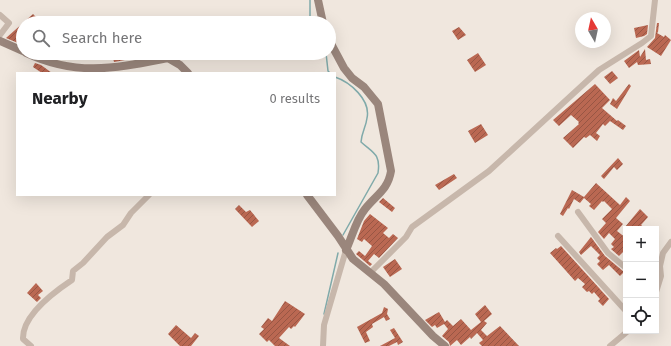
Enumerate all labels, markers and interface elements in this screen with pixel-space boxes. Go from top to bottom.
north arrow [575,12,611,48]
search box [16,16,336,60]
icon: search [30,27,52,49]
text: Search here [62,29,142,47]
text: Nearby [32,88,87,109]
text: 0 results [269,91,320,106]
map controls [623,226,659,334]
button: + [623,226,659,262]
button: − [623,262,659,298]
button: locate [623,298,659,334]

